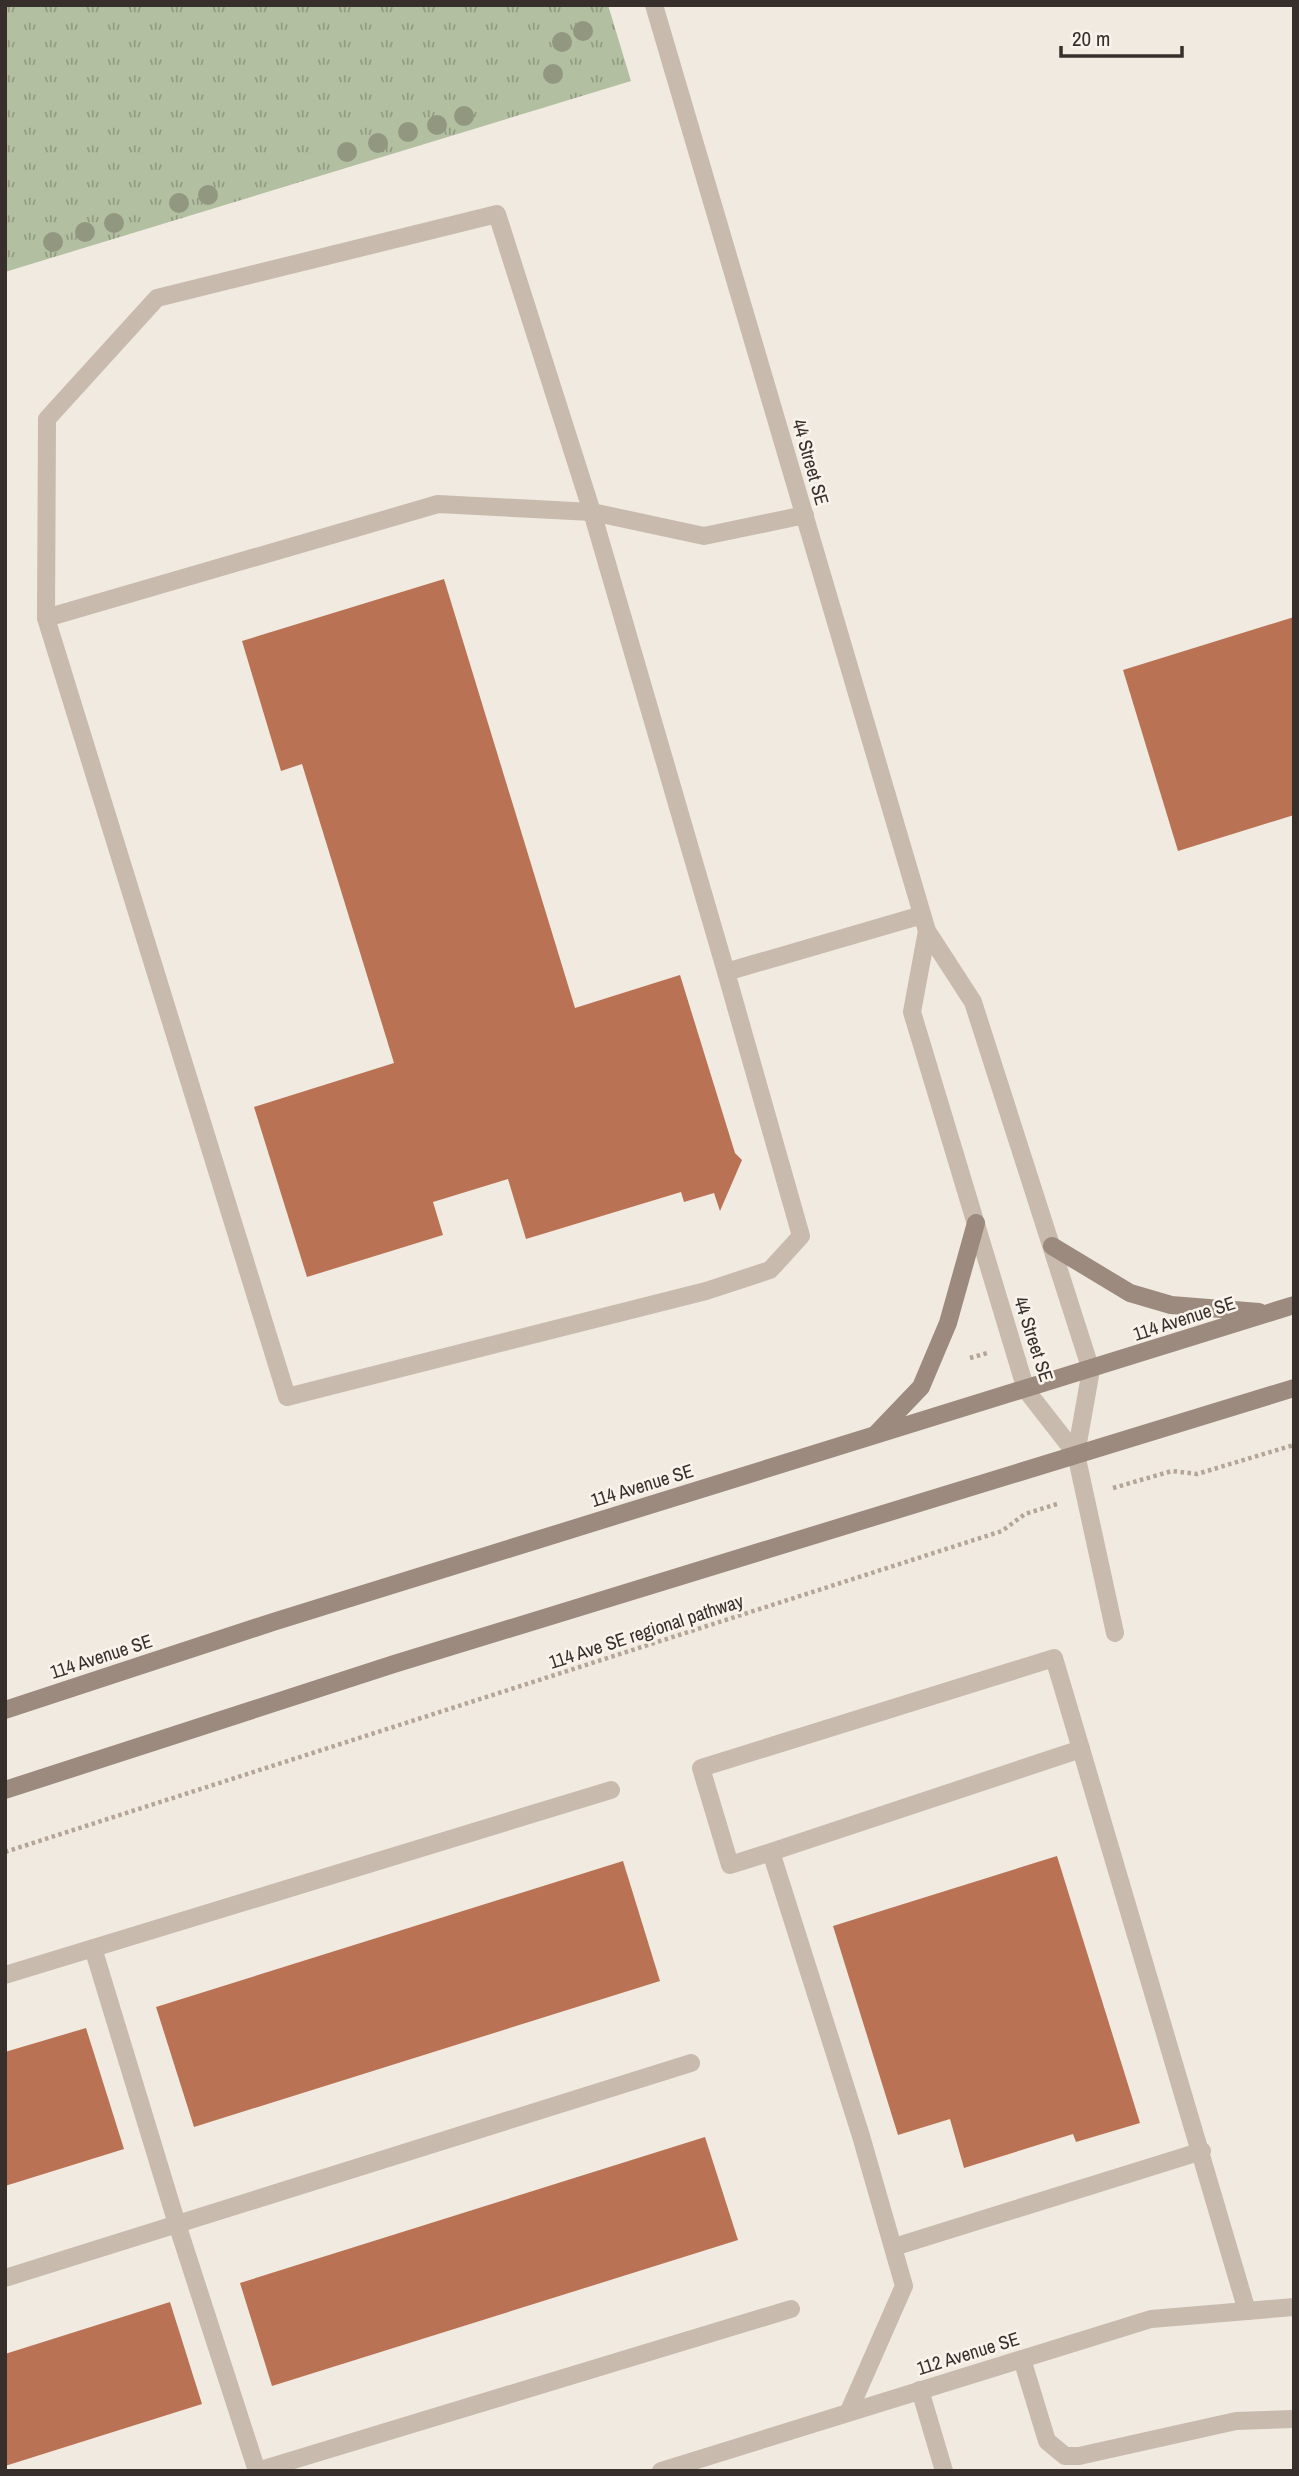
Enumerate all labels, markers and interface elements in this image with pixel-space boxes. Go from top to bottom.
scale bar [1061,14,1182,58]
text: 20 m [1072,24,1110,53]
street label: 44 Street SE [786,416,836,508]
street label: 114 Avenue SE [1130,1289,1238,1347]
street label: 44 Street SE [1008,1293,1060,1385]
street label: 114 Avenue SE [588,1457,696,1513]
street label: 114 Ave SE regional pathway [545,1587,747,1675]
street label: 114 Avenue SE [47,1627,155,1685]
street label: 112 Avenue SE [914,2325,1022,2381]

